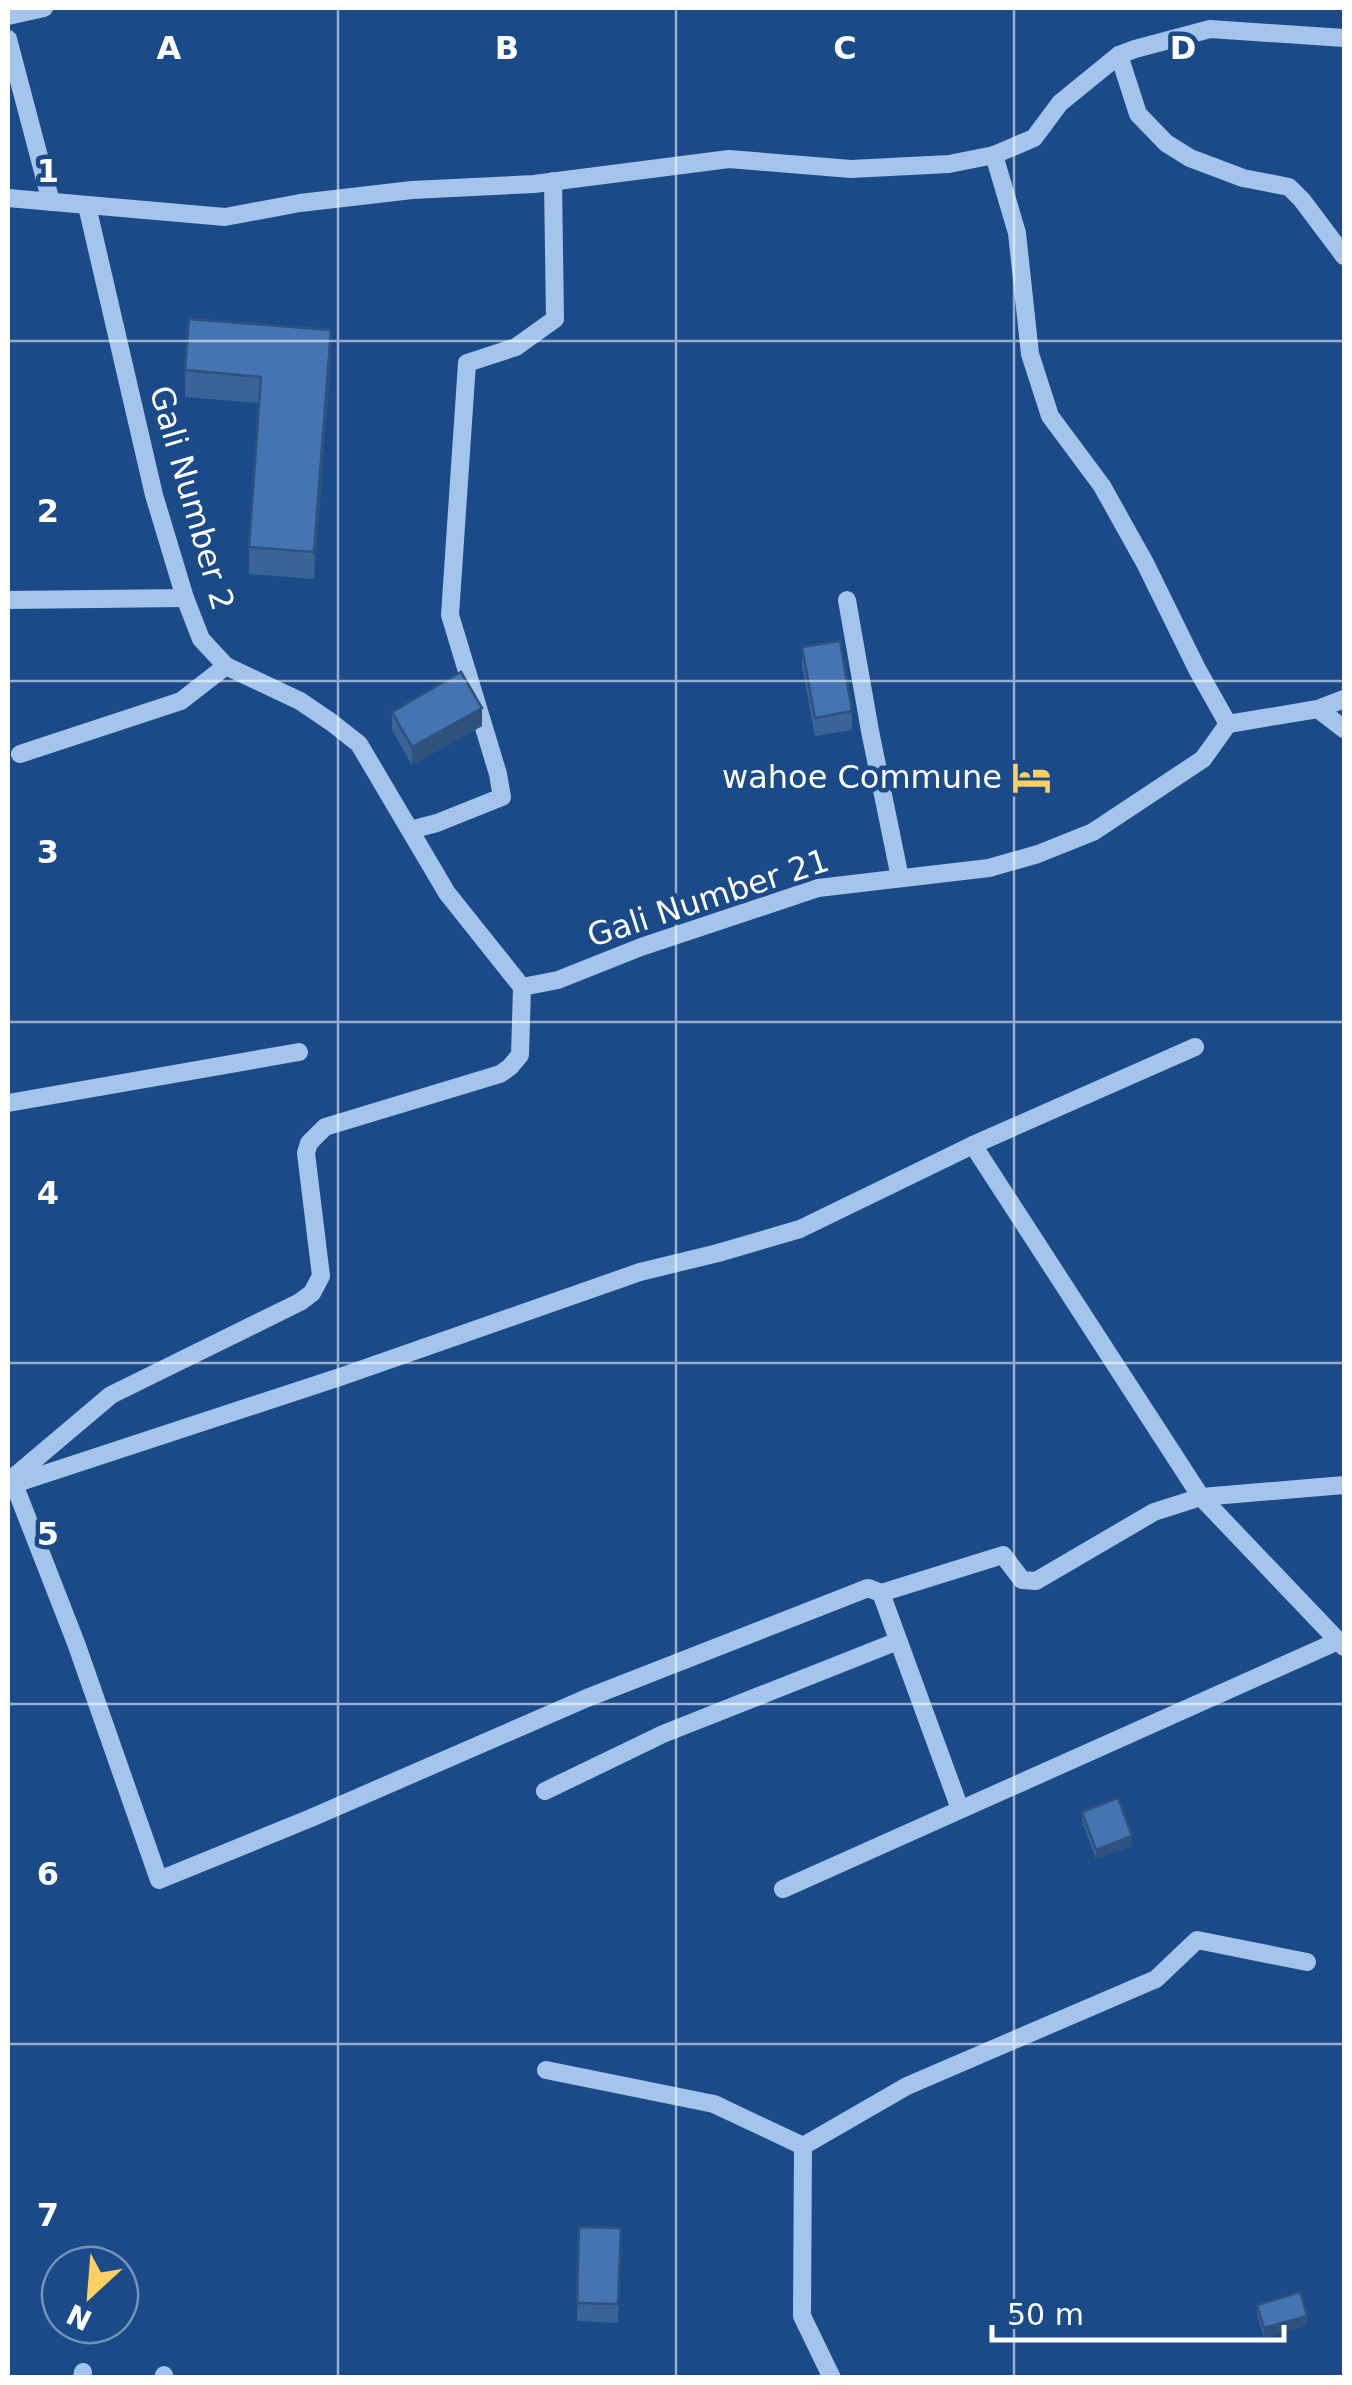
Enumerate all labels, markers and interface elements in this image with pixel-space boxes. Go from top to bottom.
text: A [157,29,182,67]
text: B [495,29,519,67]
text: C [833,29,857,67]
text: D [1170,29,1196,67]
text: 1 [37,152,59,190]
street label: Gali Number 2 [142,382,242,614]
text: 2 [37,492,59,530]
hotel icon: wahoe Commune [1011,756,1053,798]
place label: wahoe Commune [722,758,1002,796]
text: 3 [37,833,59,871]
street label: Gali Number 21 [582,841,834,955]
text: 4 [37,1174,59,1212]
text: 5 [37,1515,59,1553]
text: 6 [37,1855,59,1893]
text: 7 [37,2196,59,2234]
north arrow [40,2245,140,2345]
scale bar [992,2280,1284,2342]
text: N [61,2297,97,2337]
text: 50 m [1007,2297,1084,2332]

